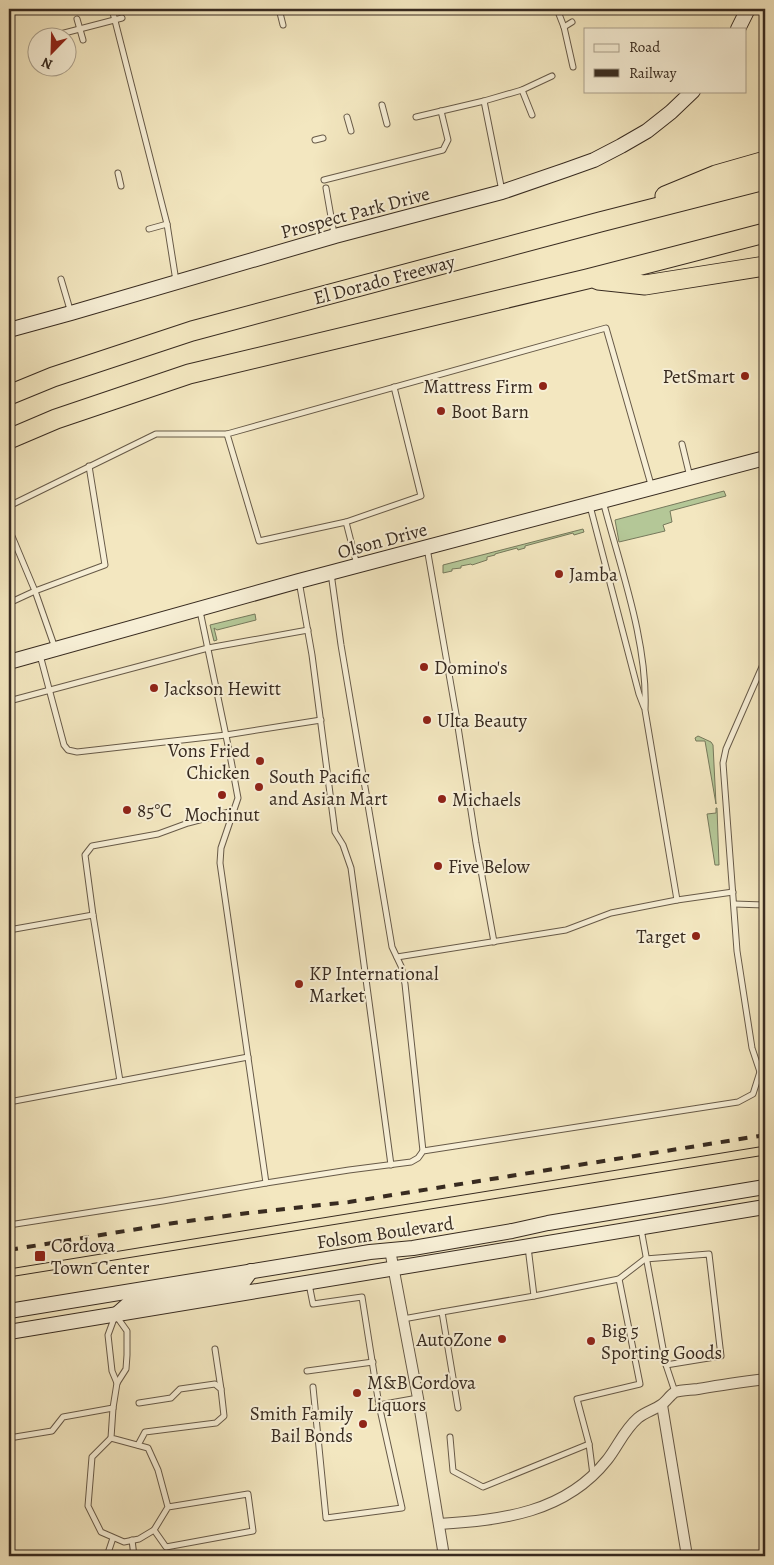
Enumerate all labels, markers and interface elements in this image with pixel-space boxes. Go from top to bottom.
north arrow [28,28,78,78]
legend [584,28,746,92]
text: Road [629,37,661,57]
text: N [39,53,56,74]
text: Railway [629,63,677,83]
street label: Prospect Park Drive [278,181,433,245]
street label: El Dorado Freeway [311,248,458,311]
place label: PetSmart [663,364,735,390]
marker: PetSmart [739,370,751,382]
place label: Mattress Firm [423,374,533,400]
marker: Mattress Firm [537,380,549,392]
place label: Boot Barn [451,399,529,425]
marker: Boot Barn [435,405,447,417]
street label: Olson Drive [335,517,430,565]
place label: Jamba [569,562,618,588]
marker: Jamba [553,568,565,580]
place label: Domino's [434,655,508,681]
marker: Domino's [418,661,430,673]
place label: Jackson Hewitt [164,676,281,702]
marker: Jackson Hewitt [148,682,160,694]
place label: Ulta Beauty [437,708,528,734]
marker: Ulta Beauty [421,714,433,726]
place label: Vons Fried Chicken [167,738,251,786]
marker: Vons Fried Chicken [254,755,266,767]
place label: South Pacific and Asian Mart [269,764,388,812]
marker: South Pacific and Asian Mart [253,781,265,793]
place label: Michaels [452,787,521,813]
marker: Mochinut [216,789,228,801]
marker: Michaels [436,793,448,805]
place label: 85°C [137,798,172,824]
place label: Mochinut [184,802,260,828]
marker: 85°C [121,804,133,816]
place label: Five Below [448,854,531,880]
marker: Five Below [432,860,444,872]
place label: Target [636,924,686,950]
marker: Target [690,930,702,942]
place label: KP International Market [309,961,439,1009]
marker: KP International Market [293,978,305,990]
street label: Folsom Boulevard [315,1210,456,1255]
place label: Cordova Town Center [51,1233,149,1281]
marker: Cordova Town Center [33,1249,47,1263]
place label: Big 5 Sporting Goods [601,1318,722,1366]
place label: AutoZone [415,1327,492,1353]
marker: AutoZone [496,1333,508,1345]
marker: Big 5 Sporting Goods [585,1335,597,1347]
place label: M&B Cordova Liquors [367,1370,476,1418]
marker: M&B Cordova Liquors [351,1387,363,1399]
place label: Smith Family Bail Bonds [250,1401,354,1449]
marker: Smith Family Bail Bonds [357,1418,369,1430]

